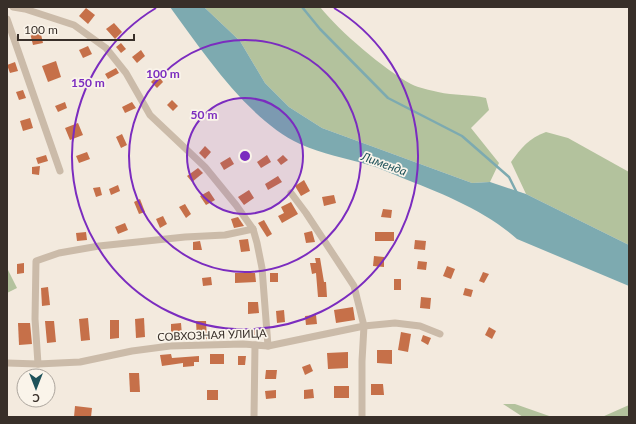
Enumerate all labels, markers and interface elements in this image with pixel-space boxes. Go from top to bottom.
scale bar [18,16,134,42]
text: 100 m [24,22,58,37]
text: 100 m [146,66,180,81]
text: 150 m [71,75,105,90]
text: 50 m [191,107,217,122]
water label: Лименда [358,148,409,179]
centre of rings [238,149,252,163]
street label: СОВХОЗНАЯ УЛИЦА [157,326,267,343]
north arrow [16,368,56,408]
text: С [32,392,40,405]

